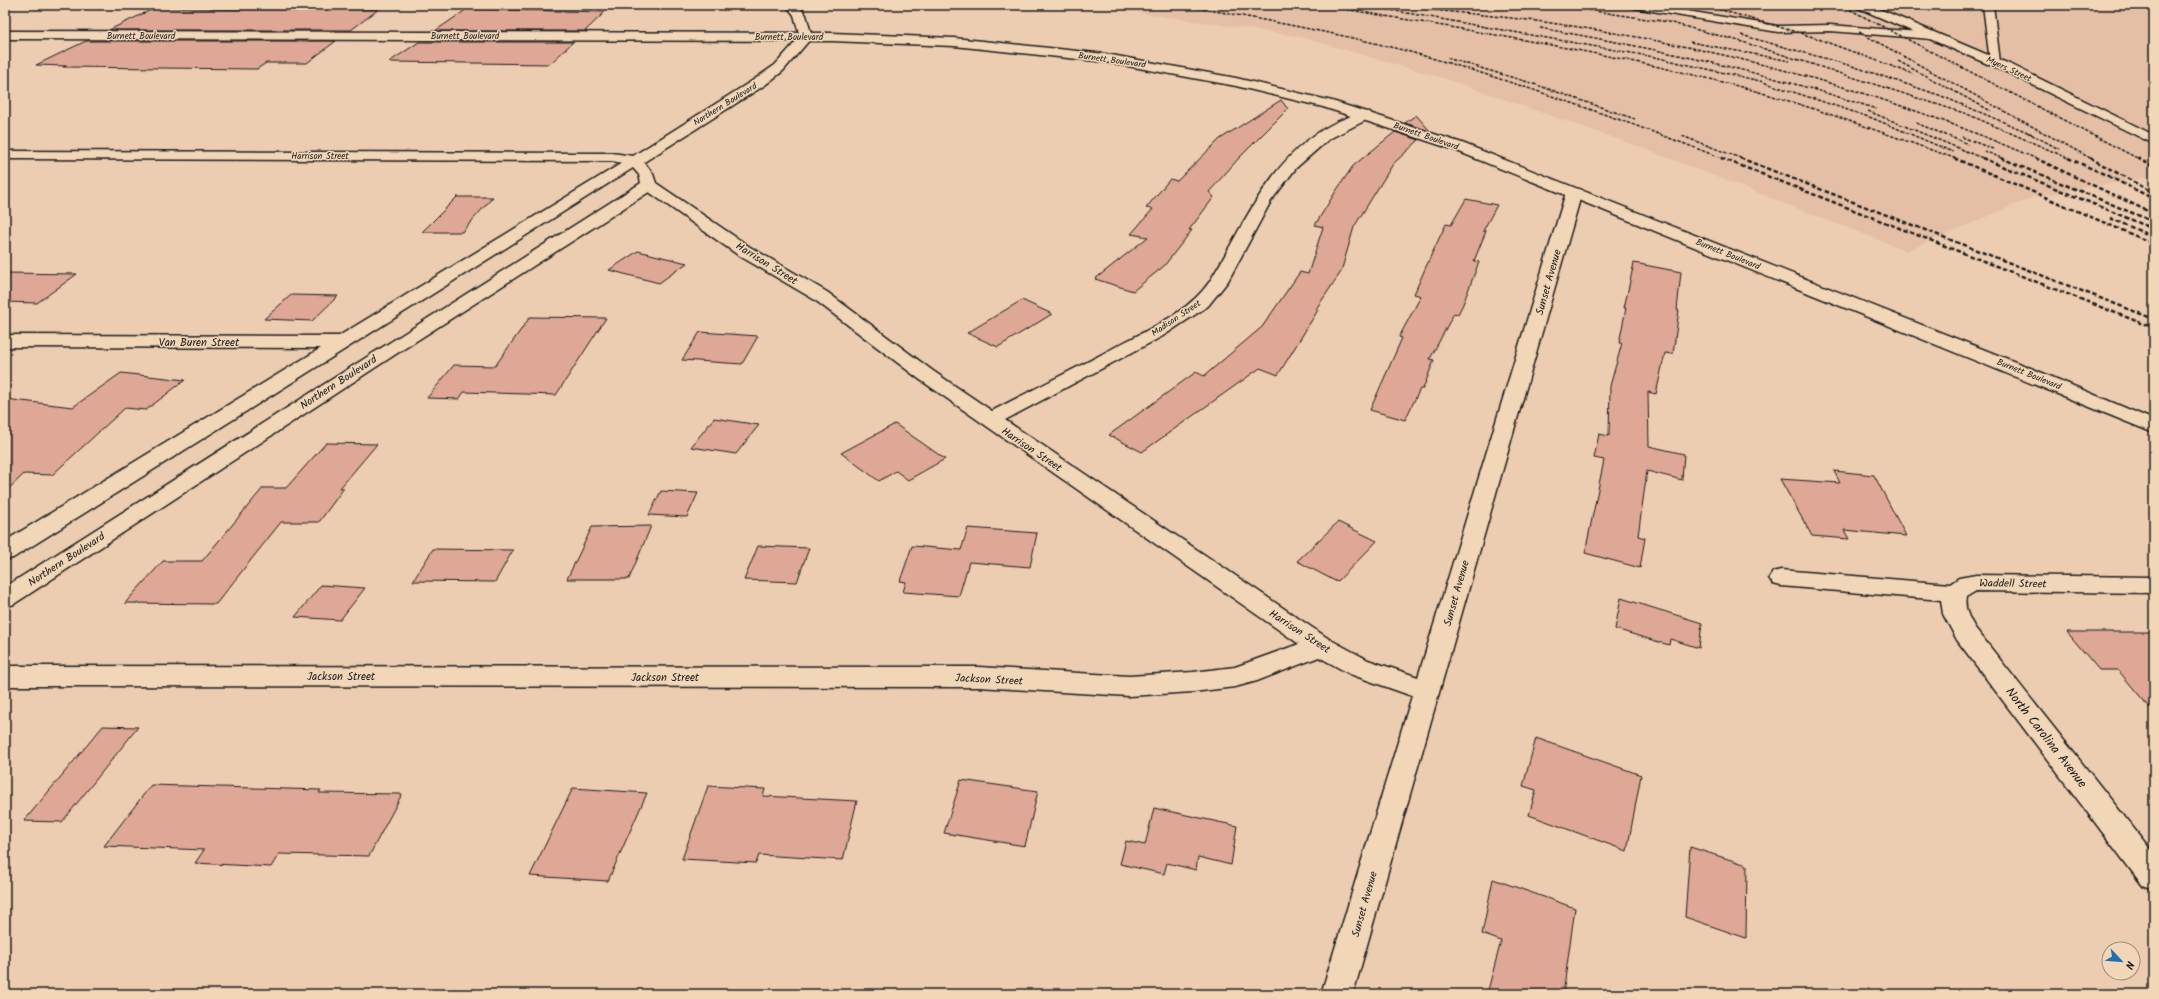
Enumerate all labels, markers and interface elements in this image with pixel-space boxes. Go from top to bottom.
street label: Burnett Boulevard [107,29,176,44]
street label: Burnett Boulevard [431,29,500,44]
street label: Burnett Boulevard [755,30,824,45]
street label: Burnett Boulevard [1077,48,1147,73]
street label: Myers Street [1984,52,2034,87]
street label: Northern Boulevard [690,79,761,130]
street label: Burnett Boulevard [1391,118,1461,155]
street label: Harrison Street [291,149,349,164]
street label: Burnett Boulevard [1693,235,1763,274]
street label: Harrison Street [732,238,802,290]
street label: Sunset Avenue [1531,247,1567,317]
street label: Madison Street [1148,296,1205,341]
street label: Van Buren Street [159,334,240,352]
street label: Northern Boulevard [296,351,381,415]
street label: Burnett Boulevard [1994,355,2064,394]
street label: Harrison Street [997,423,1066,477]
street label: Northern Boulevard [24,528,109,592]
street label: Sunset Avenue [1439,558,1475,628]
street label: Waddell Street [1979,574,2048,594]
street label: Harrison Street [1265,605,1334,659]
street label: Jackson Street [307,668,376,686]
street label: Jackson Street [631,669,700,687]
street label: Jackson Street [954,669,1024,691]
street label: North Carolina Avenue [2000,683,2092,793]
street label: Sunset Avenue [1347,869,1383,939]
north arrow [2101,941,2141,981]
text: N [2119,958,2139,972]

